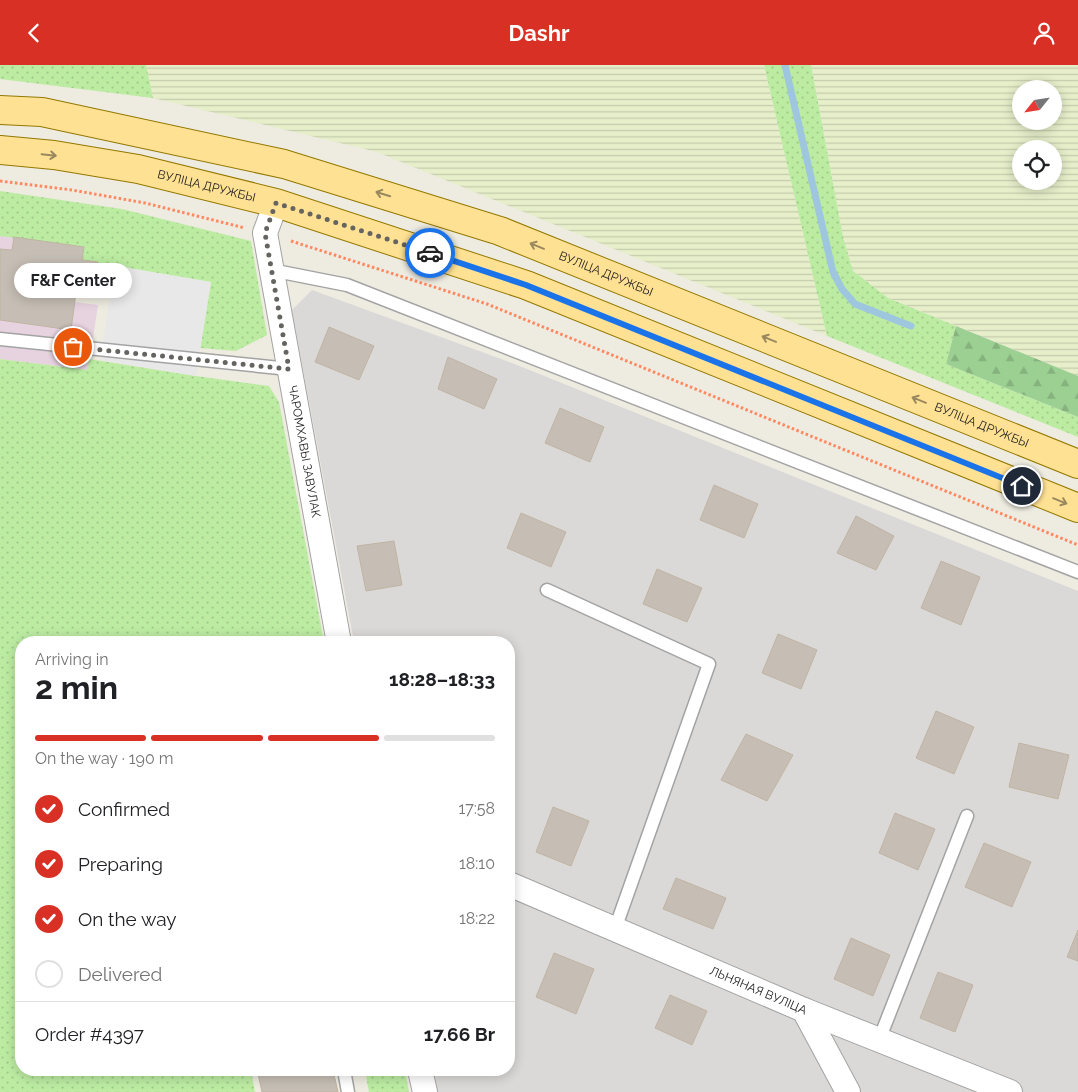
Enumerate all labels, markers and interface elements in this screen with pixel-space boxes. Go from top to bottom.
icon: back [20,19,48,47]
icon: person [1030,19,1058,47]
text: Dashr [509,20,569,46]
north arrow [1012,80,1062,130]
map controls [1012,80,1062,190]
button: locate [1012,140,1062,190]
one-way arrow [40,150,56,160]
street label: ВУЛІЦА ДРУЖБЫ [156,167,257,205]
one-way arrow [375,189,391,199]
courier [405,228,455,278]
icon: car [416,239,444,267]
one-way arrow [529,240,544,249]
street label: ВУЛІЦА ДРУЖБЫ [557,248,655,299]
callout: F&F Center [14,262,132,297]
text: F&F Center [30,271,116,290]
pin [52,326,94,368]
icon: bag [59,333,87,361]
one-way arrow [761,334,777,343]
street label: ЧАРОМХАВЫ ЗАВУЛАК [286,384,323,519]
one-way arrow [912,395,927,404]
street label: ВУЛІЦА ДРУЖБЫ [932,400,1031,450]
pin [1001,465,1043,507]
icon: home [1008,472,1036,500]
one-way arrow [1053,498,1068,507]
text: Arriving in [35,650,109,669]
text: 18:28–18:33 [389,668,495,690]
text: 2 min [35,669,118,706]
text: On the way · 190 m [35,749,174,768]
icon: check [35,795,63,823]
text: Confirmed [78,798,170,820]
text: 17:58 [458,799,495,818]
icon: check [35,850,63,878]
text: Preparing [78,853,163,875]
text: 18:10 [459,854,495,873]
icon: check [35,905,63,933]
text: On the way [78,908,177,930]
text: 18:22 [459,909,495,928]
text: Delivered [78,963,162,985]
street label: ЛЬНЯНАЯ ВУЛІЦА [707,964,809,1017]
text: Order #4397 [35,1023,144,1045]
text: 17.66 Br [424,1023,495,1045]

